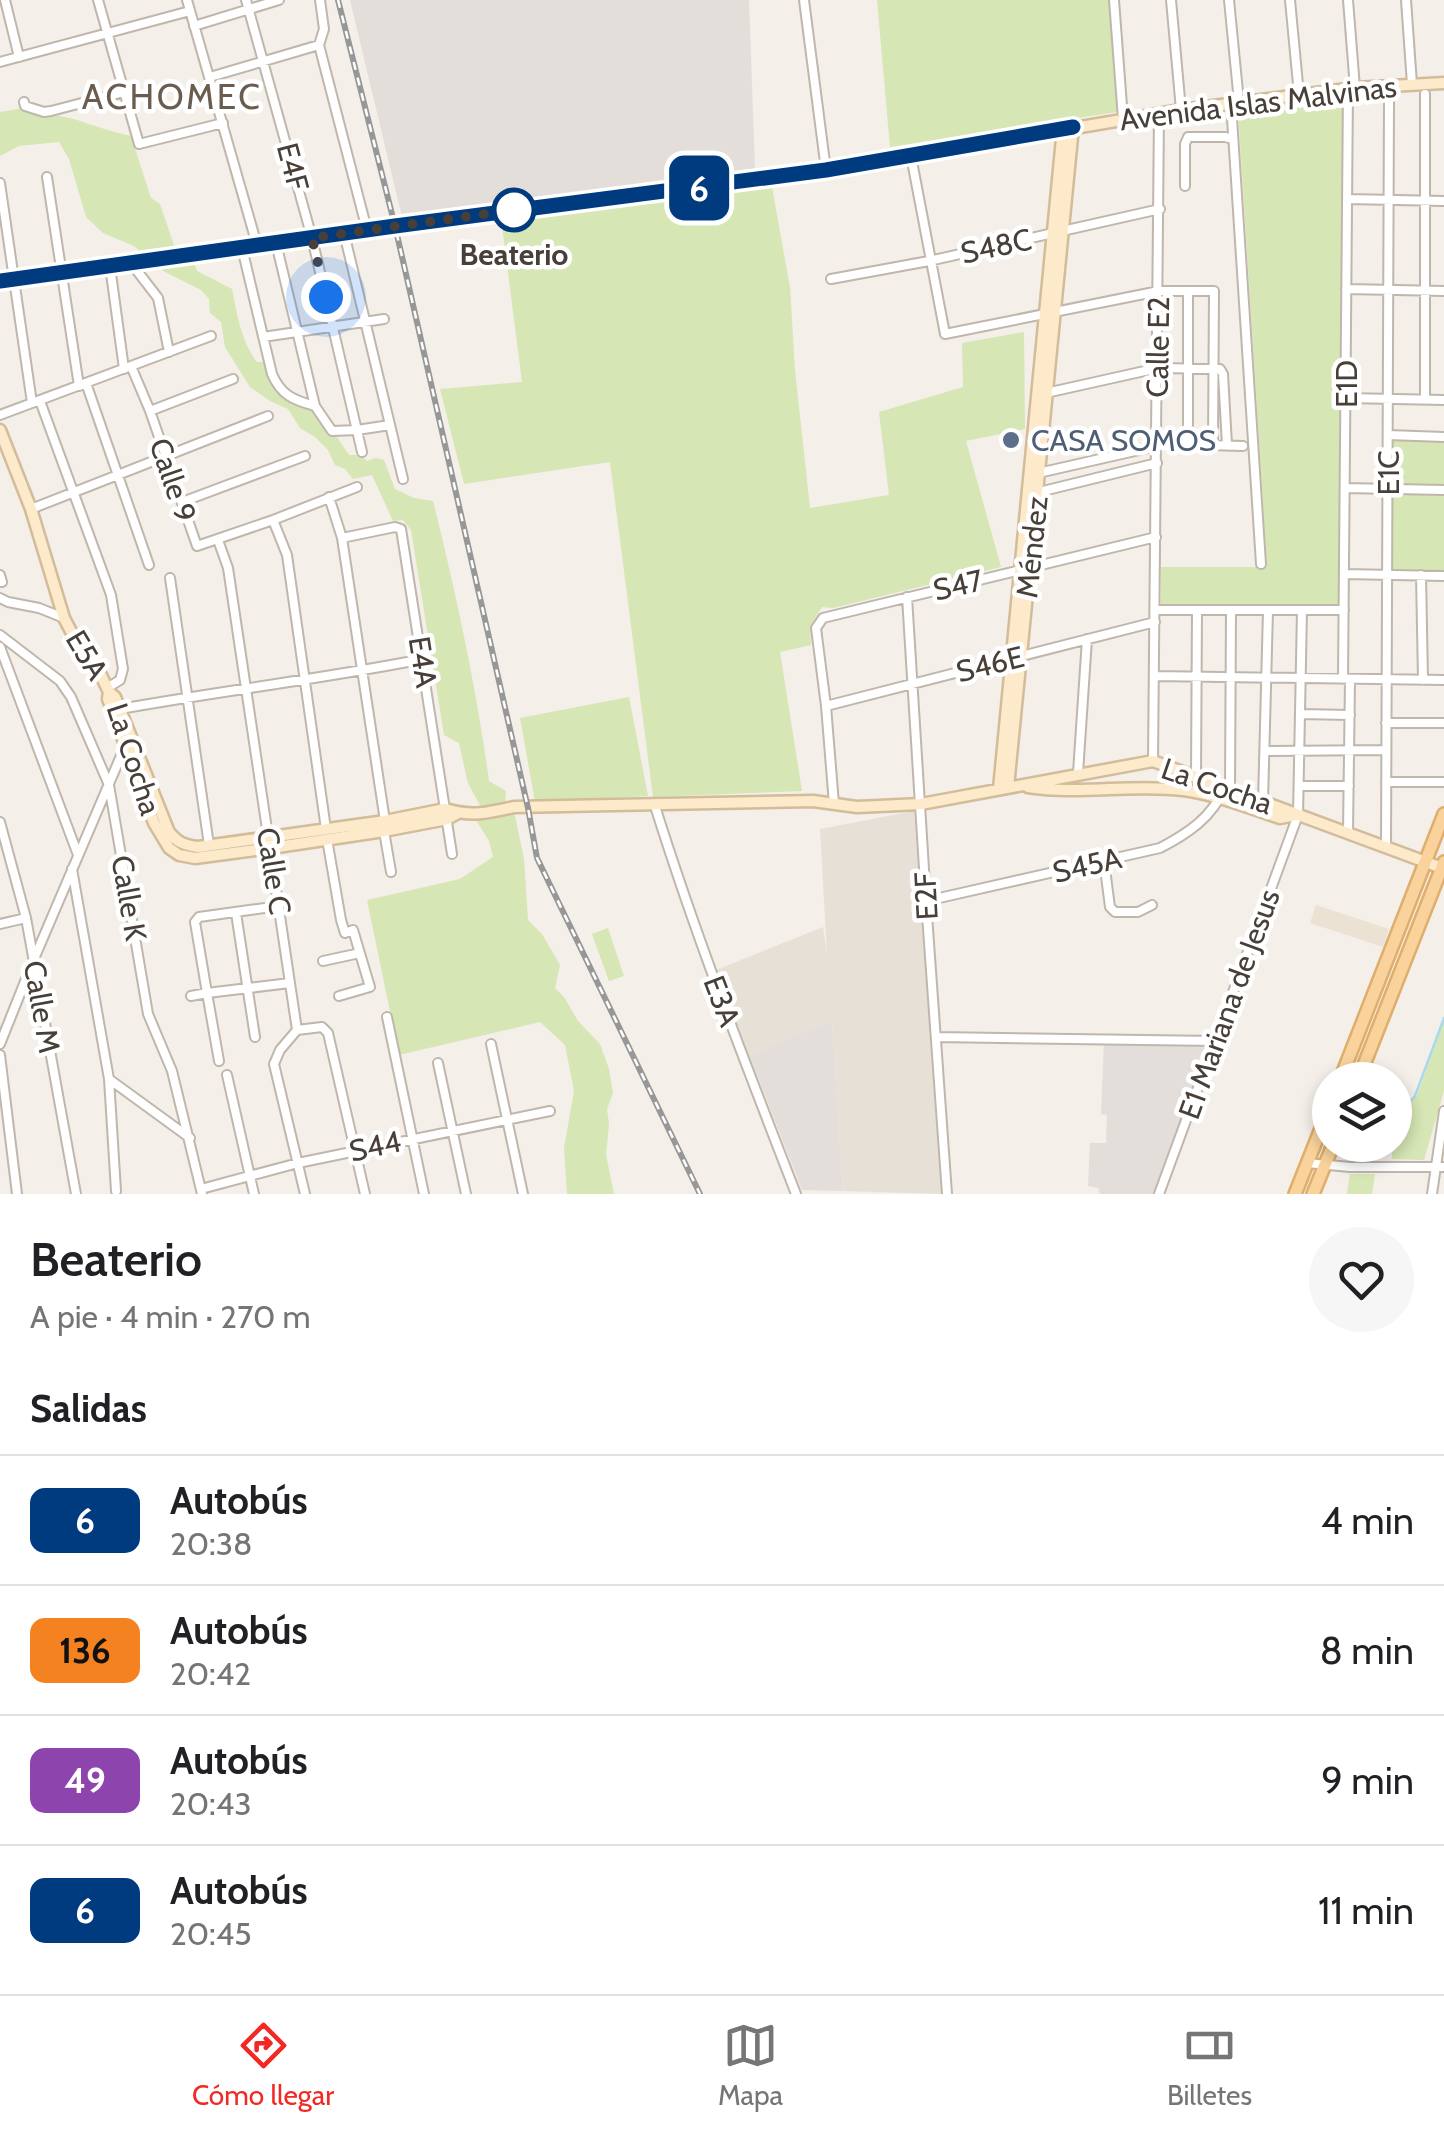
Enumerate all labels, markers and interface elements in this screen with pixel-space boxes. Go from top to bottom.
street label: Avenida Islas Malvinas [1117,68,1399,138]
district label: ACHOMEC [82,75,262,118]
street label: E4F [269,139,317,196]
line badge: 6 [666,156,732,220]
text: 6 [689,167,709,210]
marker: Beaterio [493,189,535,231]
street label: S48C [957,220,1035,272]
place label: Beaterio [460,236,568,273]
your location [301,272,351,322]
street label: Calle E2 [1139,296,1177,398]
street label: E1D [1328,360,1365,408]
place label: CASA SOMOS [1031,422,1216,459]
marker: CASA SOMOS [1000,429,1022,451]
street label: Calle 9 [142,433,204,527]
street label: E1C [1370,451,1407,495]
street label: Méndez [1008,494,1056,600]
street label: S47 [930,561,986,609]
street label: E5A [58,623,116,687]
street label: E4A [401,634,445,691]
street label: S46E [952,638,1028,690]
street label: La Cocha [99,699,170,820]
street label: La Cocha [1157,750,1278,822]
street label: Calle C [249,825,299,917]
street label: S45A [1049,839,1126,891]
street label: Calle K [103,852,155,944]
street label: E2F [906,871,946,921]
street label: E1 Mariana de Jesus [1170,884,1288,1124]
street label: Calle M [16,958,68,1056]
street label: E3A [696,970,749,1032]
map controls [1312,1062,1412,1162]
button: layers [1312,1062,1412,1162]
street label: S44 [346,1122,404,1170]
button: heart [1309,1227,1414,1332]
text: Beaterio [30,1230,202,1288]
text: A pie · 4 min · 270 m [30,1297,311,1336]
text: Salidas [30,1385,147,1432]
text: Autobús [170,1477,308,1524]
text: 4 min [1321,1497,1414,1544]
text: 6 [75,1499,95,1542]
text: 20:38 [170,1524,252,1563]
text: Autobús [170,1607,308,1654]
text: 8 min [1320,1627,1414,1674]
text: 136 [59,1629,111,1672]
text: 20:42 [170,1654,251,1693]
text: Autobús [170,1737,308,1784]
text: 9 min [1321,1757,1414,1804]
text: 49 [64,1759,106,1802]
text: 20:43 [170,1784,252,1823]
text: Autobús [170,1867,308,1914]
text: 11 min [1318,1887,1414,1934]
text: 6 [75,1889,95,1932]
text: 20:45 [170,1914,252,1953]
tab: Cómo llegar [192,2018,334,2112]
tab: Mapa [718,2018,783,2112]
tab: Billetes [1167,2018,1252,2112]

